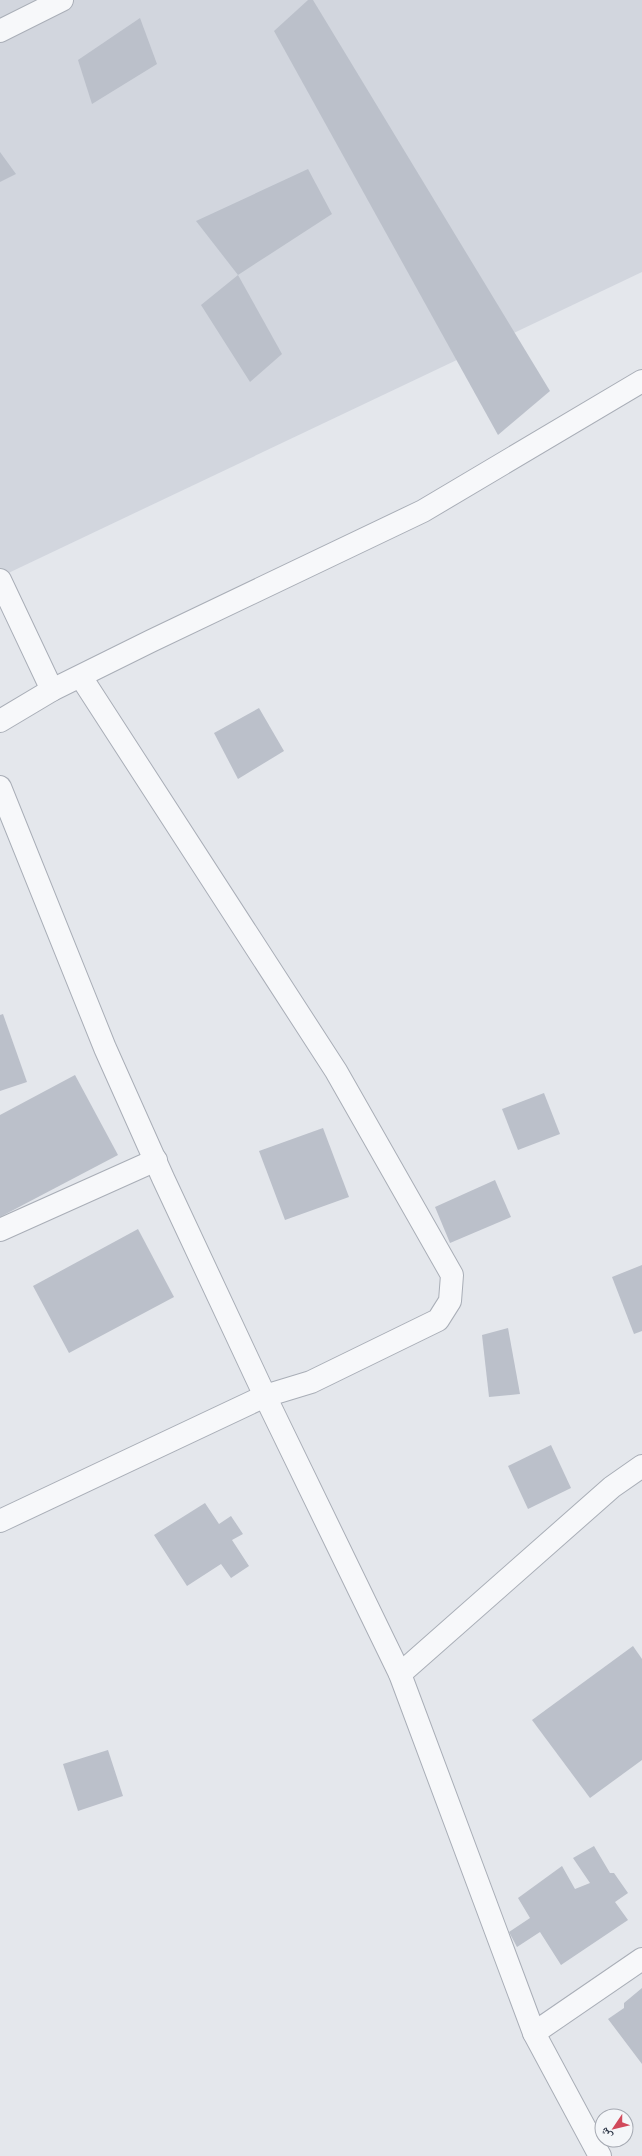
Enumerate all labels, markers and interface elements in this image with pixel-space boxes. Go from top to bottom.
north arrow [594,2108,634,2148]
text: ش [597,2124,616,2143]

